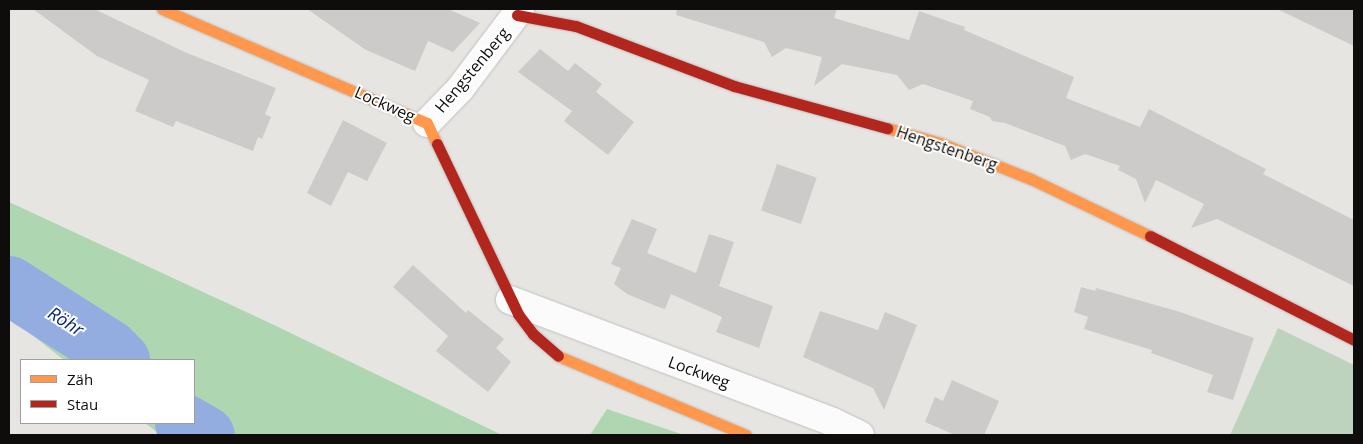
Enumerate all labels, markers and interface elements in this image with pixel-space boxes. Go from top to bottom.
street label: Hengstenberg [431,23,513,117]
street label: Lockweg [352,82,418,126]
street label: Hengstenberg [894,122,1000,174]
water label: Röhr [44,302,88,340]
street label: Lockweg [666,352,732,392]
legend [20,359,195,424]
text: Zäh [67,369,93,389]
text: Stau [67,394,98,414]

